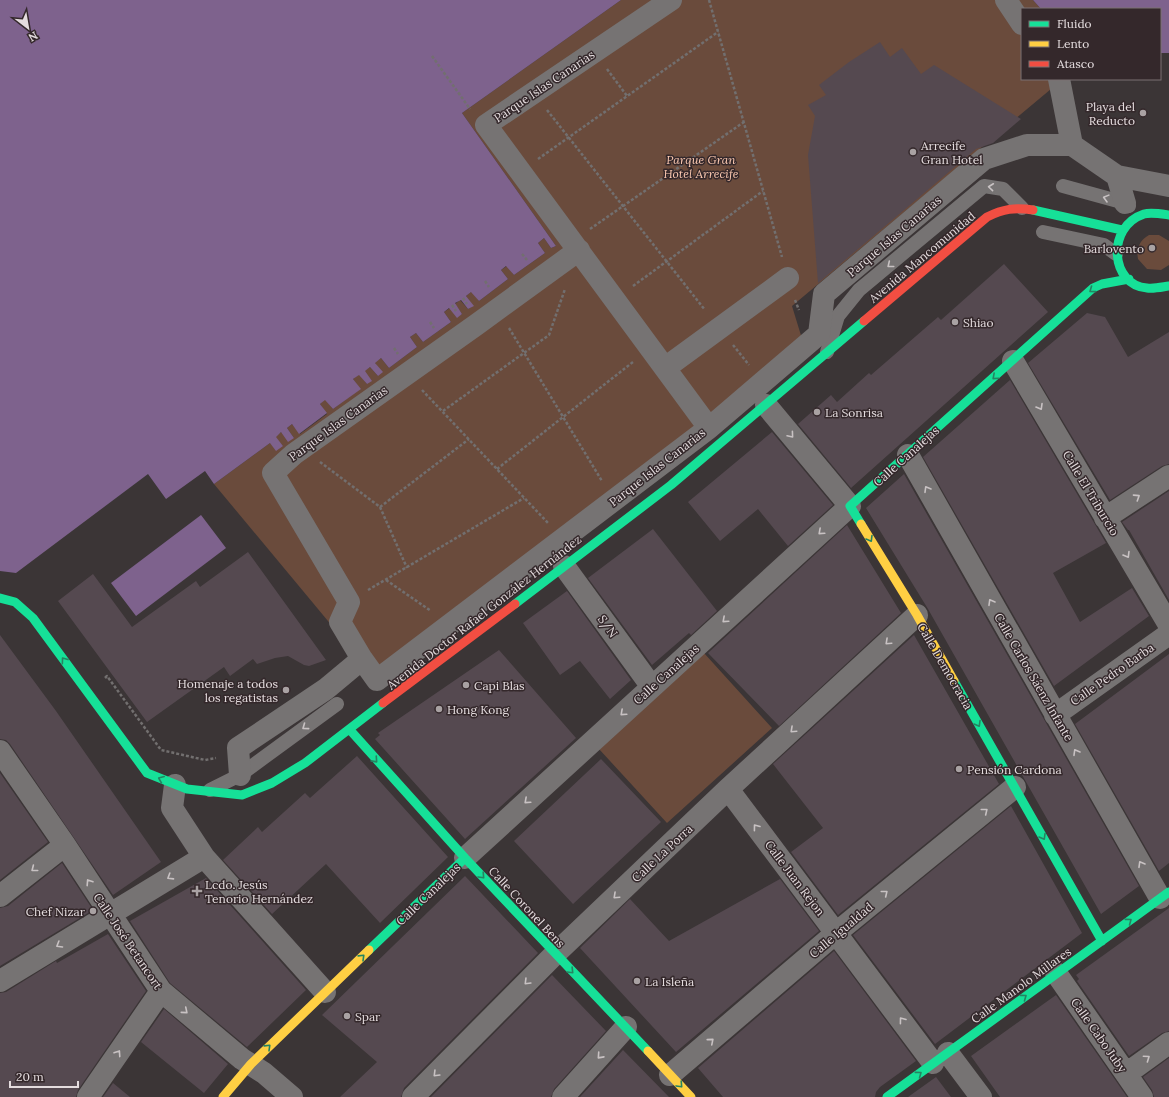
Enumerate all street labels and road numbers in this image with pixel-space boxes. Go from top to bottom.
street label: Parque Islas Canarias [491,46,598,125]
street label: Parque Islas Canarias [844,192,944,280]
street label: Avenida Mancomunidad [865,208,978,306]
street label: Parque Islas Canarias [286,382,391,464]
street label: Calle Canalejas [870,422,942,490]
street label: Parque Islas Canarias [606,424,709,509]
street label: Calle El Triburcio [1060,448,1122,538]
street label: Avenida Doctor Rafael González Hernández [383,531,584,693]
street label: Calle Carlos Sáenz Infante [991,610,1077,744]
street label: S/N [594,612,621,641]
street label: Calle Democracia [914,620,976,712]
street label: Calle Canalejas [630,640,702,708]
street label: Calle Pedro Barba [1067,640,1157,708]
street label: Calle La Porra [628,821,696,885]
street label: Calle Juan Rejon [762,837,828,919]
street label: Calle Canalejas [393,859,464,928]
street label: Calle Coronel Bens [486,863,569,951]
street label: Calle José Betancort [90,890,166,992]
street label: Calle Igualdad [806,899,876,961]
street label: Calle Manolo Millares [968,943,1074,1026]
street label: Calle Cabo Juby [1068,995,1131,1076]

